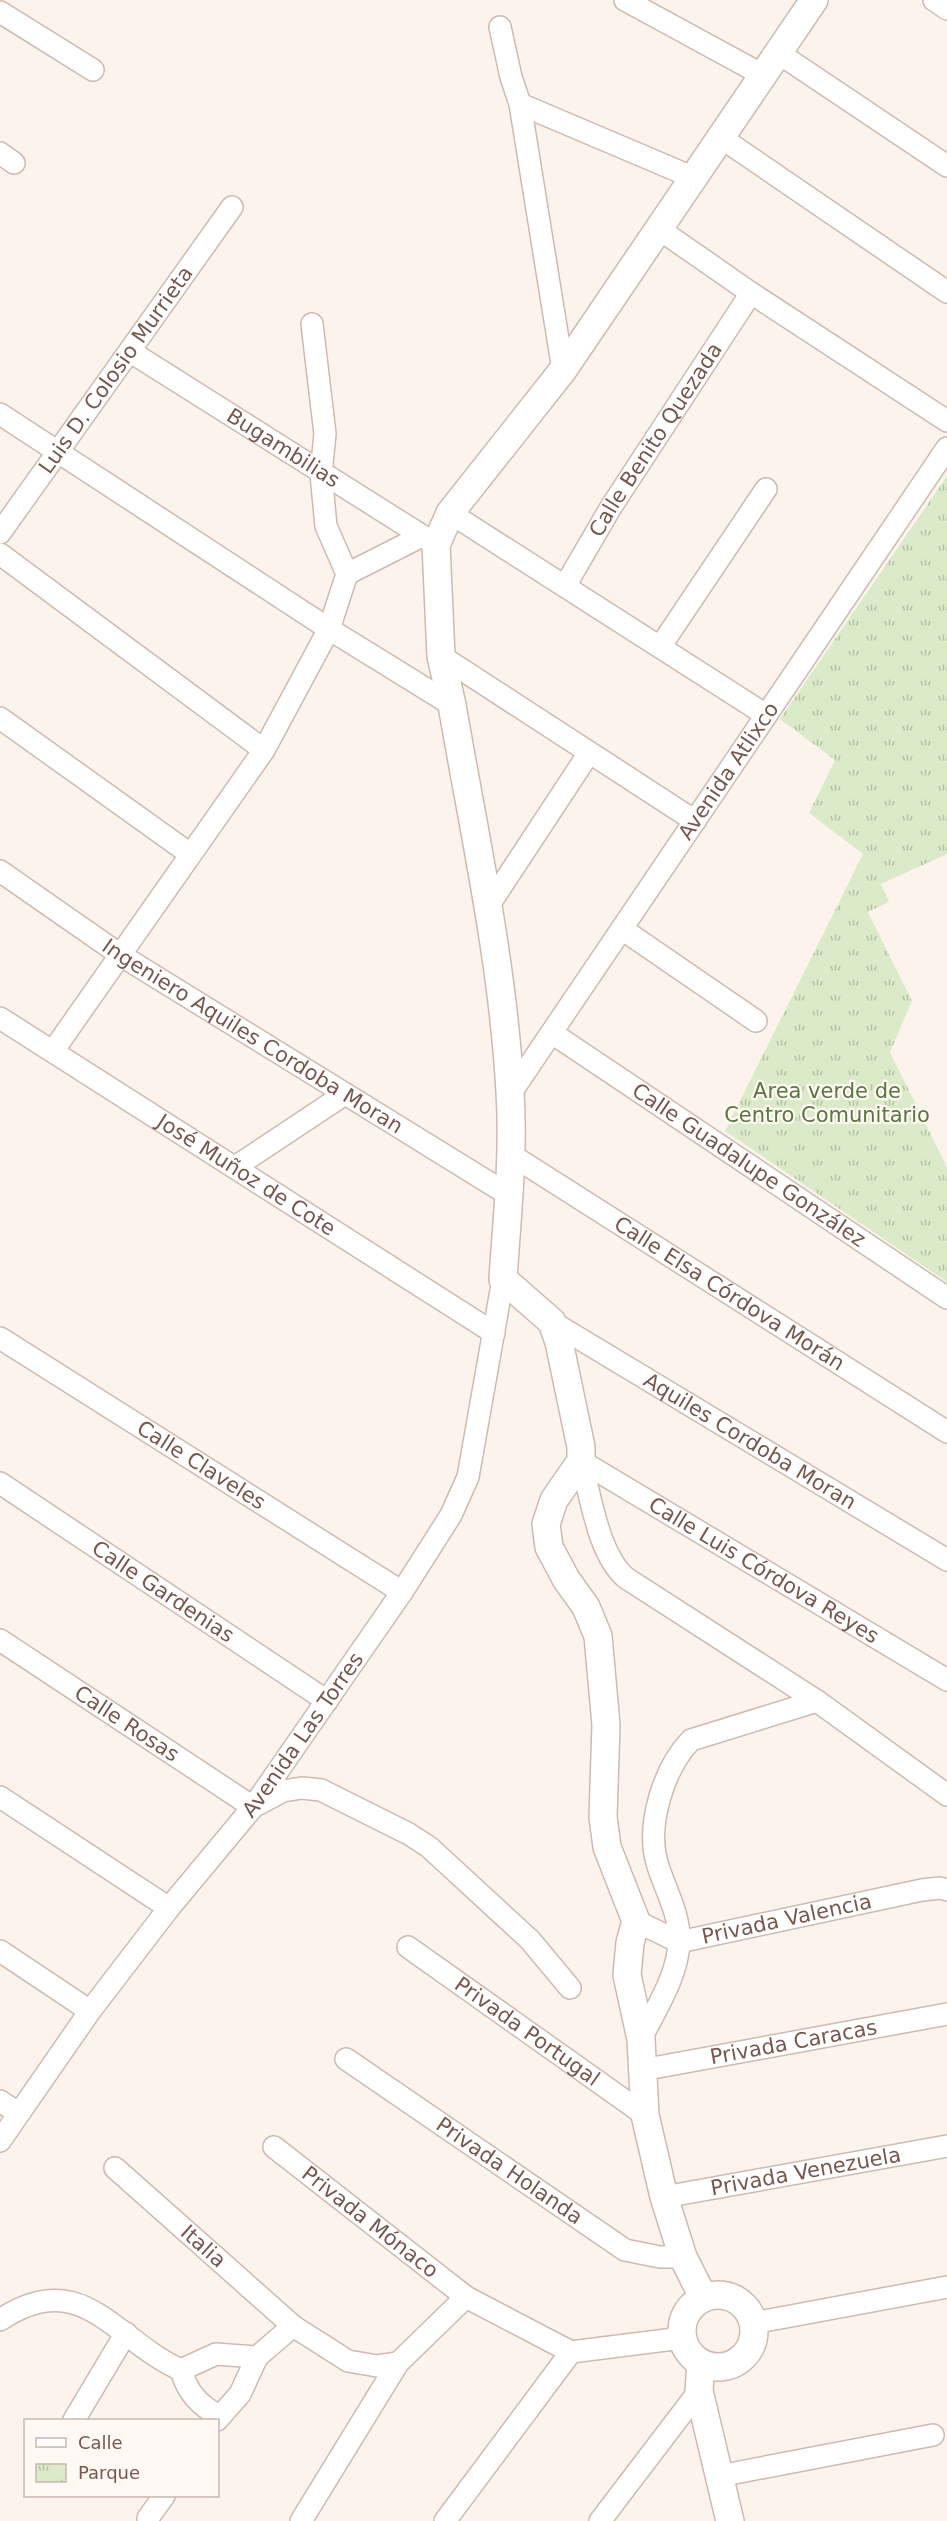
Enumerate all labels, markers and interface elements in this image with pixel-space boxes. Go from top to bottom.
street label: Luis D. Colosio Murrieta [34,262,198,478]
street label: Calle Benito Quezada [584,338,727,541]
street label: Bugambilias [222,403,344,493]
street label: Avenida Atlixco [673,698,784,844]
street label: Ingeniero Aquiles Cordoba Moran [98,934,407,1139]
street label: Calle Guadalupe González [628,1078,870,1252]
park label: Area verde de Centro Comunitario [724,1079,930,1127]
street label: José Muñoz de Cote [151,1108,340,1241]
street label: Calle Elsa Córdova Morán [610,1211,849,1376]
street label: Aquiles Cordoba Moran [639,1368,860,1514]
street label: Calle Claveles [133,1416,270,1515]
street label: Calle Luis Córdova Reyes [644,1492,883,1648]
street label: Calle Gardenias [88,1536,239,1648]
street label: Avenida Las Torres [237,1648,368,1822]
street label: Calle Rosas [70,1681,184,1767]
street label: Privada Valencia [700,1889,874,1949]
street label: Privada Portugal [450,1972,604,2091]
street label: Privada Caracas [708,2015,879,2069]
street label: Privada Holanda [432,2112,587,2229]
street label: Privada Venezuela [709,2143,903,2200]
street label: Privada Mónaco [297,2161,443,2283]
street label: Italia [176,2220,231,2273]
legend [24,2419,219,2497]
text: Calle [78,2432,123,2453]
text: Parque [78,2462,140,2483]

